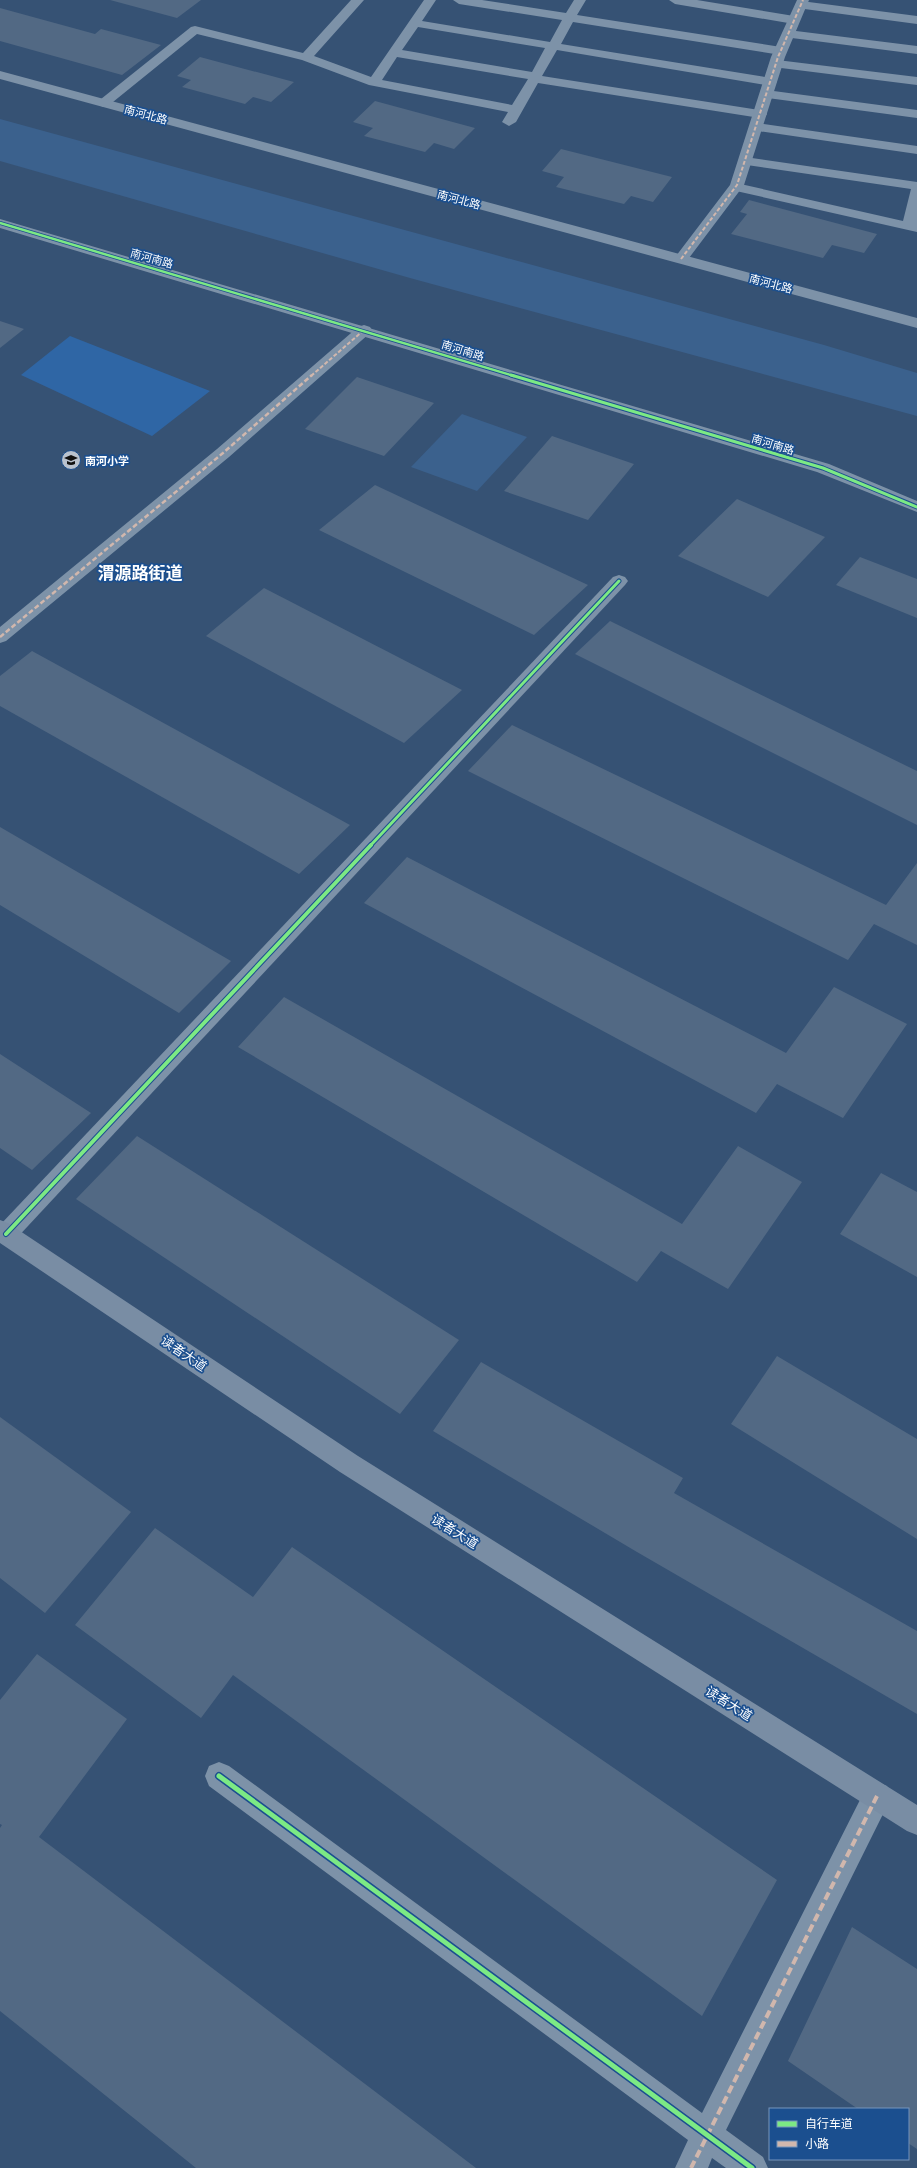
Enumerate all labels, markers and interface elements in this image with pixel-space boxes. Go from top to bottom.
street label: 南河北路 [123,102,169,126]
street label: 南河北路 [436,187,482,211]
street label: 南河南路 [129,246,175,270]
street label: 南河北路 [748,271,794,295]
street label: 南河南路 [440,337,486,363]
street label: 南河南路 [750,431,796,457]
school or university icon: 南河小学 [60,449,82,471]
place label: 南河小学 [85,454,129,467]
district label: 渭源路街道 [98,562,183,582]
street label: 读者大道 [158,1332,210,1374]
street label: 读者大道 [429,1510,481,1552]
street label: 读者大道 [703,1682,755,1724]
legend [769,2108,909,2160]
text: 自行车道 [805,2116,853,2130]
text: 小路 [805,2136,829,2150]

